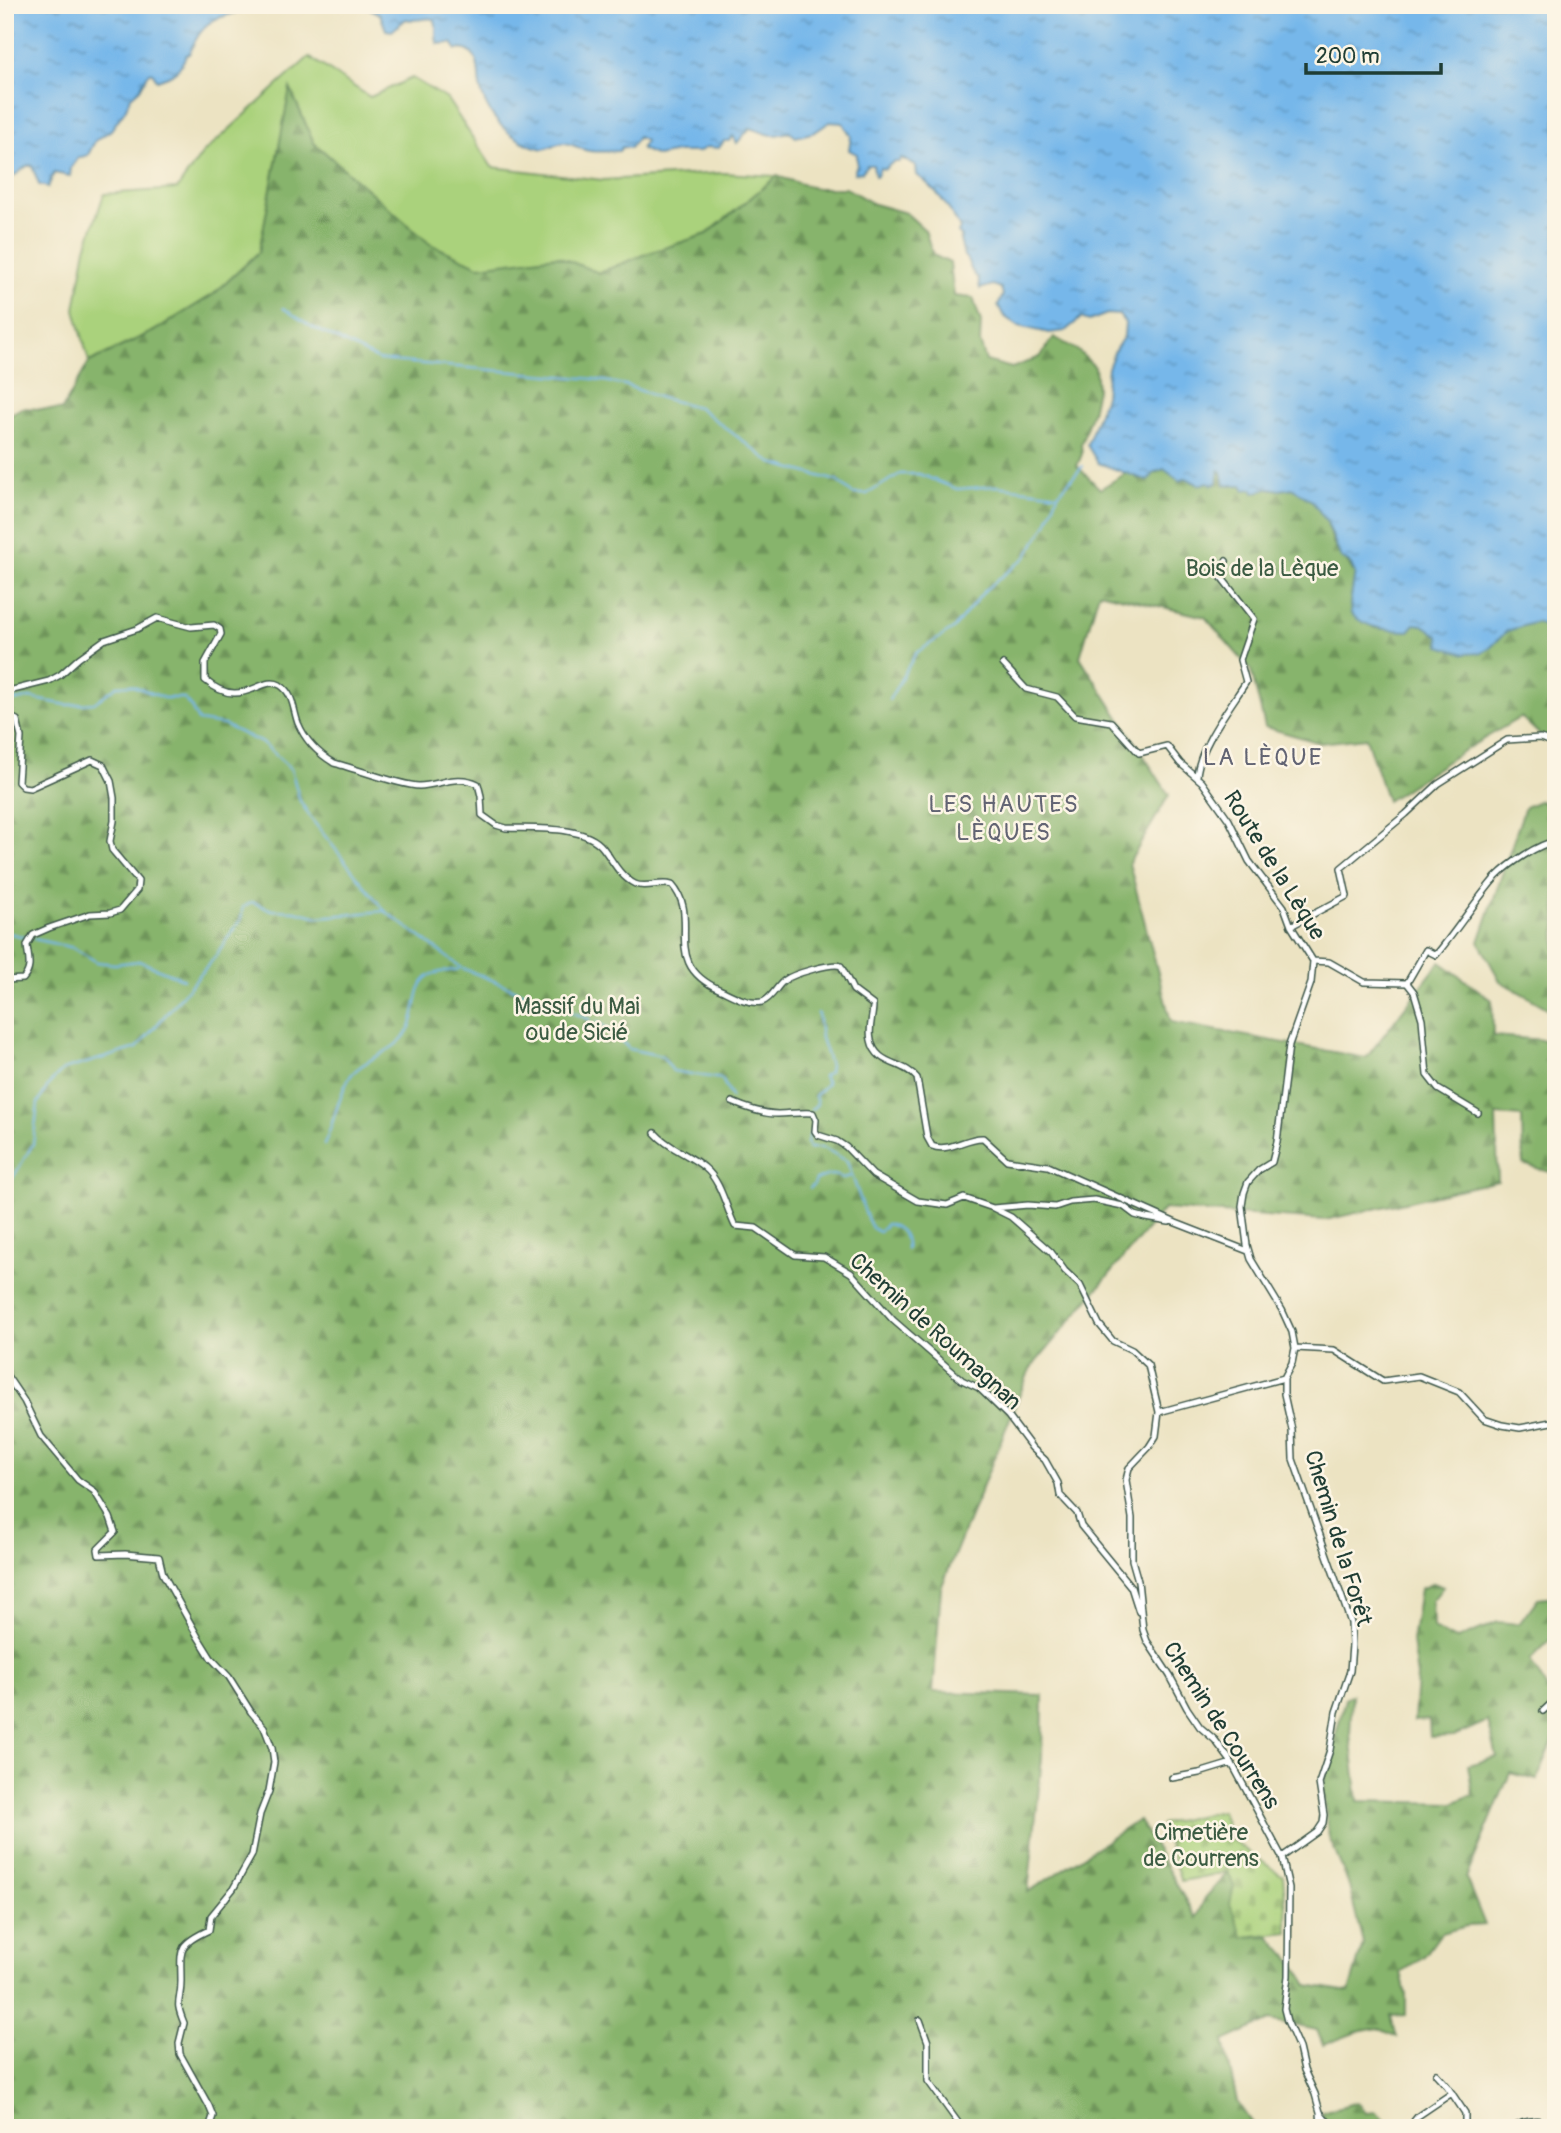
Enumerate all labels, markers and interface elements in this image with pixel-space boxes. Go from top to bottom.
scale bar [1306,32,1440,76]
text: 200 m [1316,43,1380,70]
park label: Bois de la Lèque [1186,554,1339,583]
district label: LA LÈQUE [1203,743,1323,772]
street label: Route de la Lèque [1217,785,1332,946]
district label: LES HAUTES LÈQUES [928,790,1080,847]
park label: Massif du Mai ou de Sicié [514,992,640,1047]
street label: Chemin de Roumagnan [844,1246,1028,1416]
street label: Chemin de la Forêt [1298,1447,1379,1630]
street label: Chemin de Courrens [1157,1636,1287,1815]
park label: Cimetière de Courrens [1143,1818,1259,1873]

